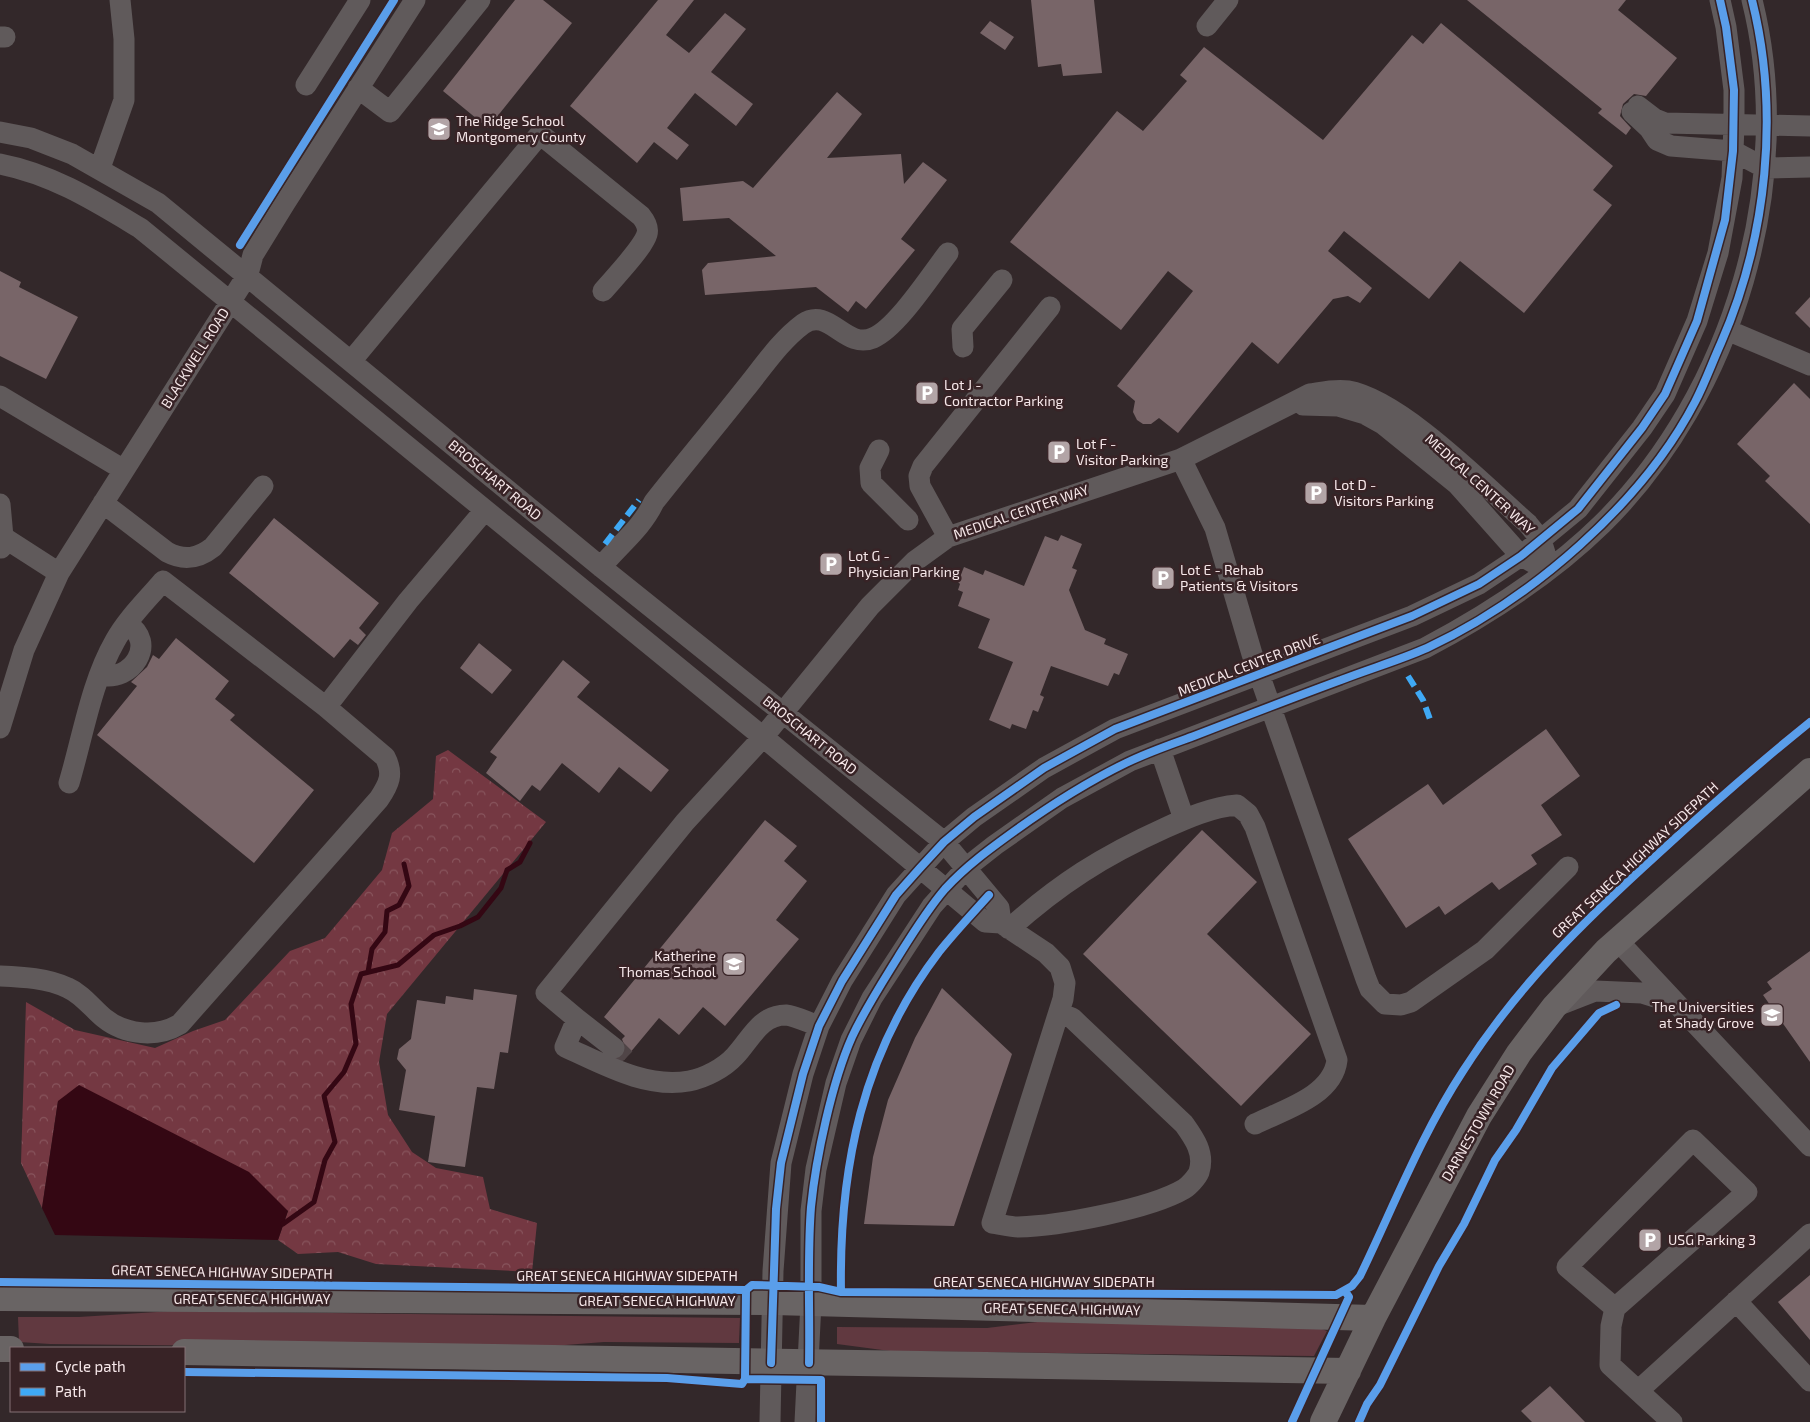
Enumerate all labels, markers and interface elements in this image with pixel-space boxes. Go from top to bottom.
place label: The Ridge School Montgomery County [456,112,586,145]
school or university icon: The Ridge School Montgomery County [426,116,452,142]
street label: BLACKWELL ROAD [157,304,232,411]
place label: Lot J - Contractor Parking [944,376,1064,409]
parking icon: Lot J - Contractor Parking [914,380,940,406]
street label: MEDICAL CENTER WAY [1422,430,1539,537]
place label: Lot F - Visitor Parking [1076,435,1169,468]
street label: BROSCHART ROAD [445,436,545,523]
parking icon: Lot F - Visitor Parking [1046,439,1072,465]
place label: Lot D - Visitors Parking [1334,476,1434,509]
street label: MEDICAL CENTER WAY [951,480,1091,543]
parking icon: Lot D - Visitors Parking [1303,480,1329,506]
place label: Lot G - Physician Parking [848,547,960,580]
parking icon: Lot G - Physician Parking [818,551,844,577]
place label: Lot E - Rehab Patients & Visitors [1180,561,1298,594]
parking icon: Lot E - Rehab Patients & Visitors [1150,565,1176,591]
street label: MEDICAL CENTER DRIVE [1175,629,1323,700]
street label: BROSCHART ROAD [760,692,861,778]
street label: GREAT SENECA HIGHWAY SIDEPATH [1548,778,1721,941]
place label: Katherine Thomas School [619,947,717,980]
school or university icon: Katherine Thomas School [721,951,747,977]
place label: The Universities at Shady Grove [1652,998,1754,1031]
school or university icon: The Universities at Shady Grove [1759,1002,1785,1028]
street label: DARNESTOWN ROAD [1437,1061,1518,1184]
parking icon: USG Parking 3 [1637,1227,1663,1253]
place label: USG Parking 3 [1668,1231,1756,1248]
street label: GREAT SENECA HIGHWAY SIDEPATH [111,1261,333,1282]
street label: GREAT SENECA HIGHWAY SIDEPATH [516,1267,738,1284]
street label: GREAT SENECA HIGHWAY SIDEPATH [933,1273,1155,1290]
street label: GREAT SENECA HIGHWAY [174,1290,330,1307]
street label: GREAT SENECA HIGHWAY [579,1292,735,1309]
street label: GREAT SENECA HIGHWAY [983,1299,1141,1318]
legend [10,1347,185,1412]
text: Cycle path [55,1357,126,1375]
text: Path [55,1382,86,1400]

